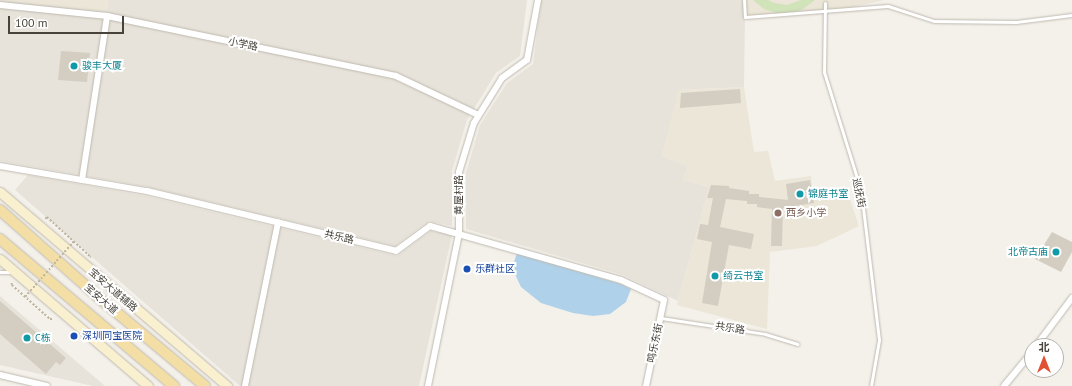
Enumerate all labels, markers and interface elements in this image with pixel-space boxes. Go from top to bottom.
scale bar [10,8,126,34]
text: 100 m [15,15,48,30]
street label: 小学路 [227,35,259,53]
place label: 骏丰大厦 [82,60,122,72]
marker: 骏丰大厦 [69,61,79,71]
street label: 黄屋村路 [453,175,465,215]
street label: 巡抚街 [850,177,868,209]
place label: 锦庭书室 [808,188,848,200]
marker: 锦庭书室 [795,189,805,199]
place label: 西乡小学 [786,207,826,219]
marker: 西乡小学 [773,208,783,218]
street label: 共乐路 [323,228,355,246]
place label: 北帝古庙 [1008,246,1048,258]
marker: 北帝古庙 [1051,247,1061,257]
place label: 乐群社区 [475,263,515,275]
marker: 乐群社区 [462,264,472,274]
street label: 宝安大道辅路 [86,266,140,314]
place label: 绮云书室 [723,270,763,282]
marker: 绮云书室 [710,271,720,281]
street label: 宝安大道 [82,281,120,317]
street label: 共乐路 [714,320,746,336]
street label: 鸣乐东街 [645,322,665,364]
place label: 深圳同宝医院 [82,330,142,342]
marker: 深圳同宝医院 [69,331,79,341]
place label: C栋 [35,332,51,344]
marker: C栋 [22,333,32,343]
north arrow [1024,338,1064,378]
text: 北 [1039,340,1050,354]

